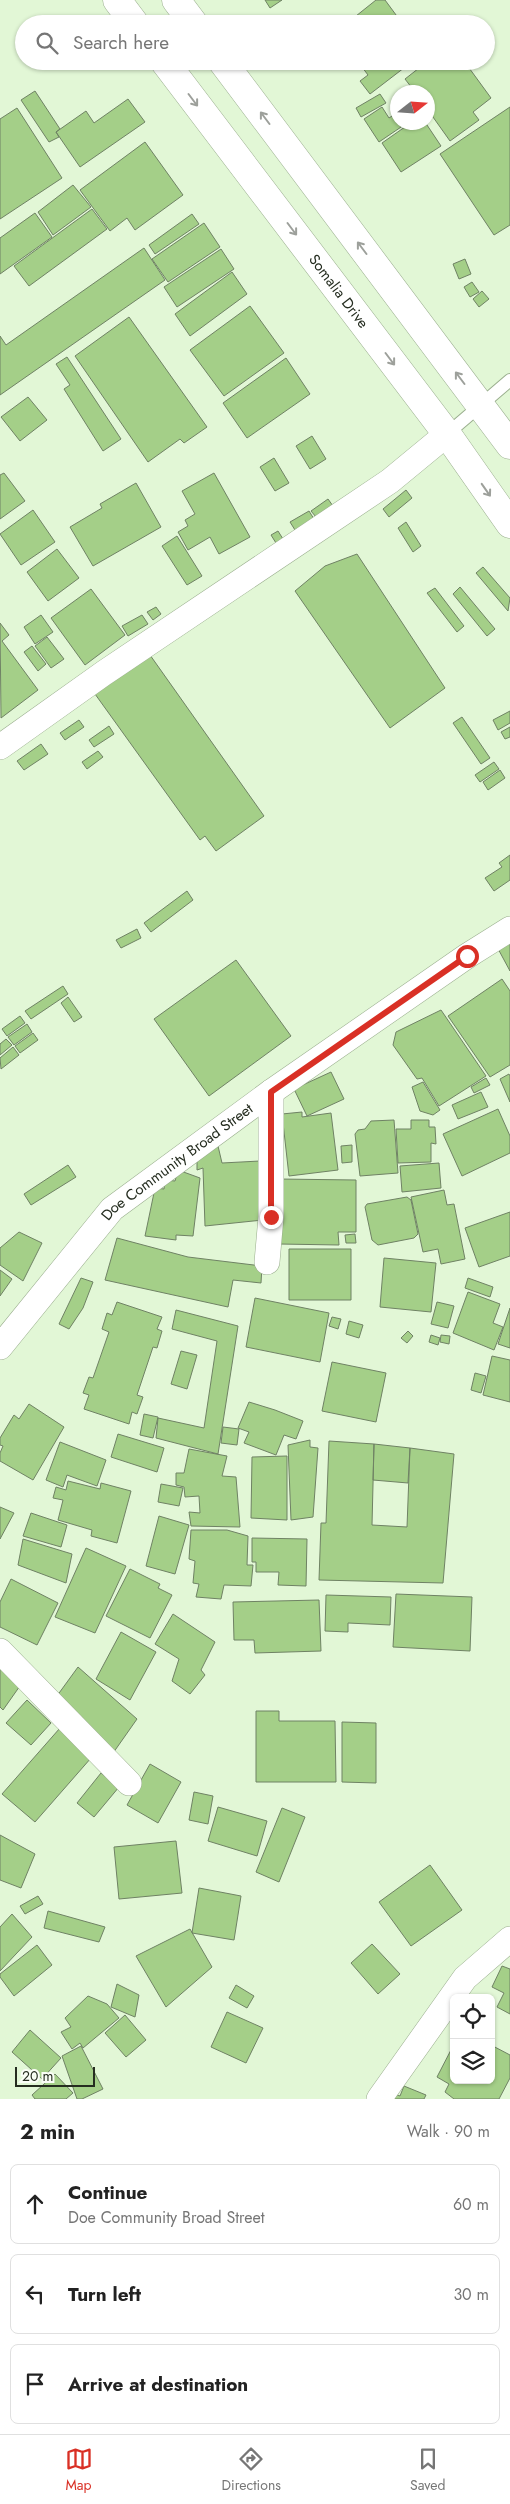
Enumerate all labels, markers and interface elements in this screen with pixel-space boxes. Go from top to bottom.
search box [15,15,495,70]
icon: search [33,29,61,57]
text: Search here [73,29,169,56]
north arrow [390,85,435,130]
one-way arrow [188,93,199,106]
one-way arrow [259,112,270,125]
one-way arrow [286,222,297,235]
one-way arrow [357,242,368,255]
street label: Somalia Drive [303,250,374,333]
one-way arrow [385,352,395,366]
one-way arrow [455,371,465,385]
one-way arrow [481,483,491,497]
route start [456,945,479,968]
street label: Doe Community Broad Street [96,1098,258,1225]
route end [260,1206,283,1229]
map controls [450,1994,495,2084]
button: locate [450,1994,495,2039]
button: layers [450,2039,495,2084]
scale bar [15,2064,95,2087]
text: 20 m [22,2066,54,2086]
text: 2 min [20,2117,75,2147]
text: Walk · 90 m [407,2120,490,2143]
text: Continue [68,2179,147,2206]
icon: ahead [21,2190,49,2218]
text: 60 m [453,2193,489,2216]
text: Doe Community Broad Street [68,2206,265,2229]
icon: left [21,2280,49,2308]
text: Turn left [68,2281,141,2308]
text: 30 m [453,2283,489,2306]
icon: arrive [21,2370,49,2398]
text: Arrive at destination [68,2371,248,2398]
tab: Map [65,2445,93,2495]
tab: Directions [222,2445,281,2495]
tab: Saved [410,2445,445,2495]

